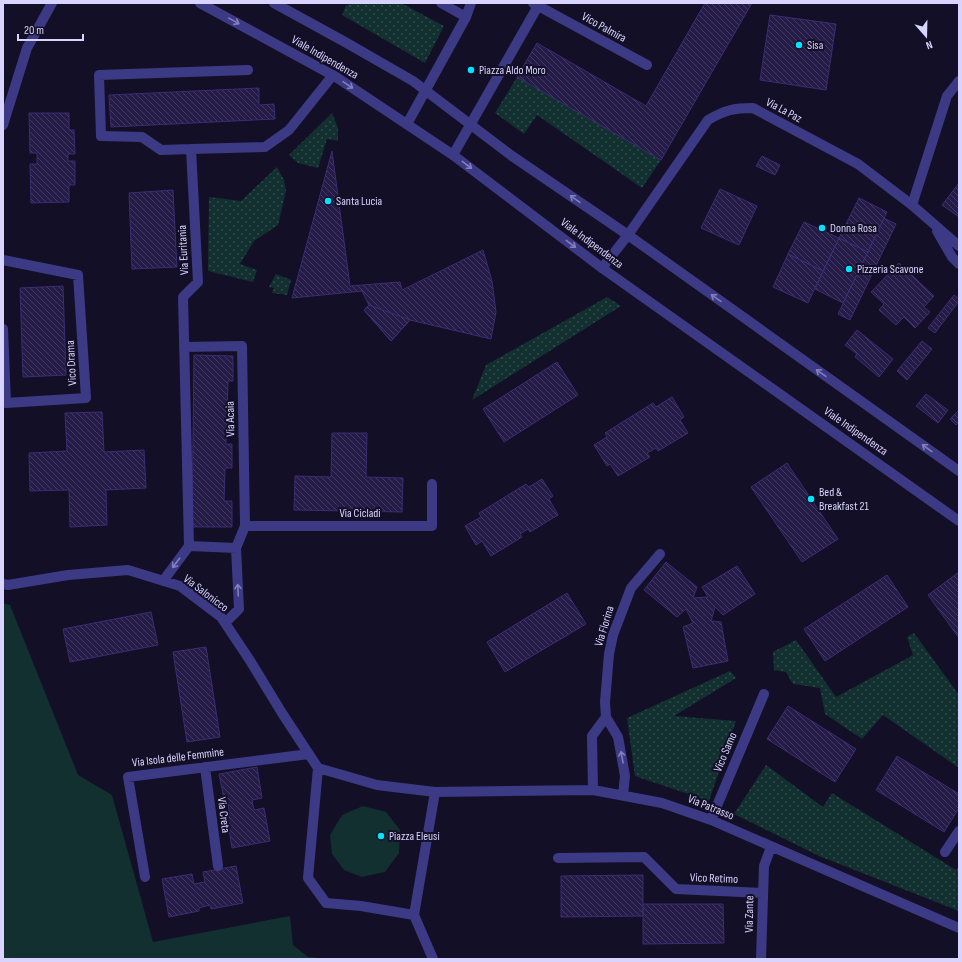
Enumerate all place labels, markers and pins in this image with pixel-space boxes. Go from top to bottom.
place label: Sisa [807,38,824,53]
marker: Sisa [794,40,804,50]
place label: Piazza Aldo Moro [479,63,546,78]
marker: Piazza Aldo Moro [466,65,476,75]
place label: Santa Lucia [336,194,383,209]
marker: Santa Lucia [323,196,333,206]
place label: Donna Rosa [830,221,877,236]
marker: Donna Rosa [817,223,827,233]
place label: Pizzeria Scavone [857,262,924,277]
marker: Pizzeria Scavone [844,264,854,274]
place label: Bed & Breakfast 21 [819,485,869,514]
marker: Bed & Breakfast 21 [806,494,816,504]
place label: Piazza Eleusi [389,829,440,844]
marker: Piazza Eleusi [376,831,386,841]

